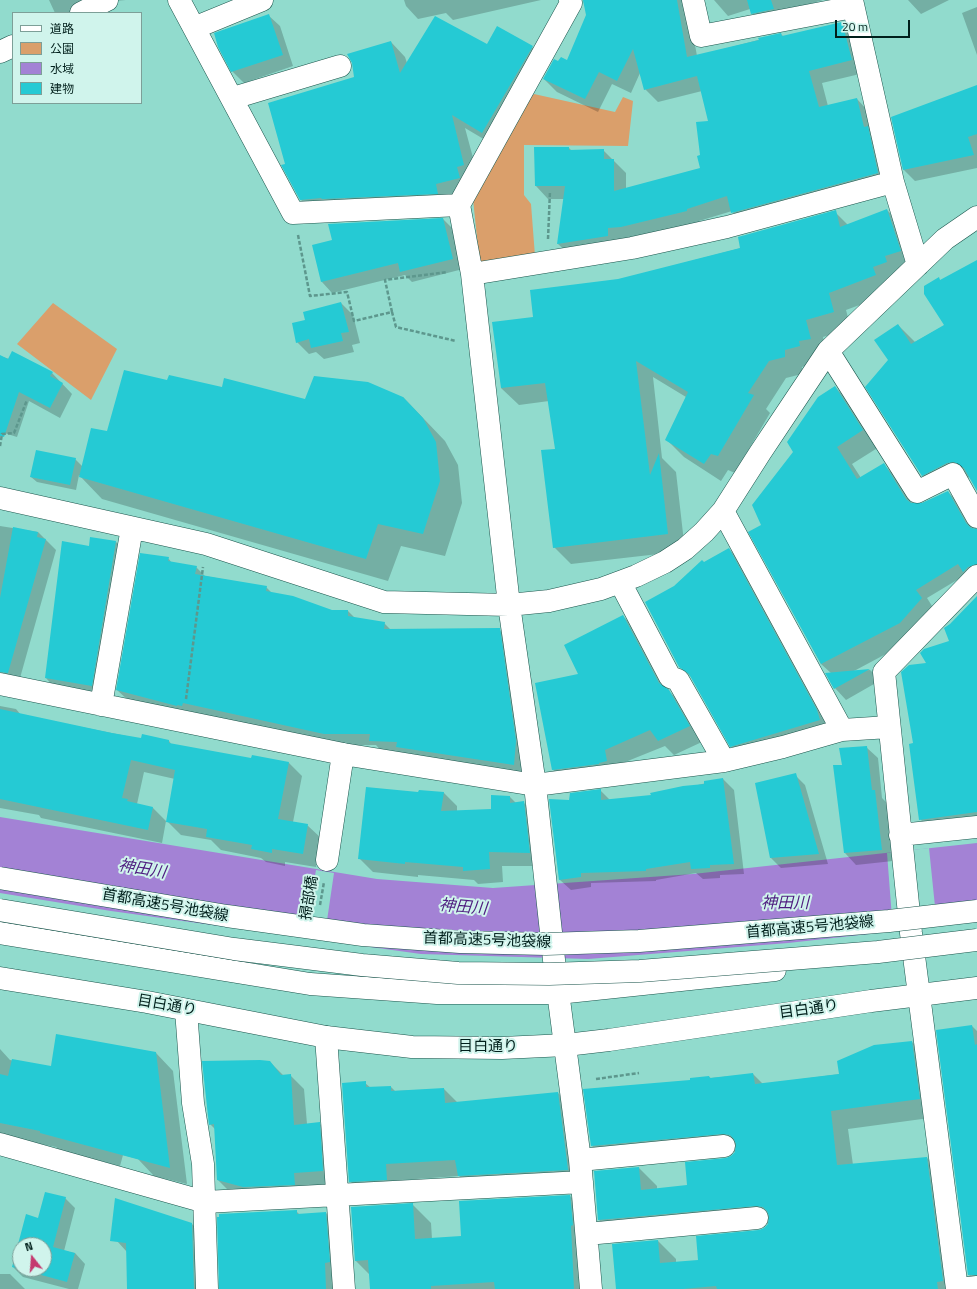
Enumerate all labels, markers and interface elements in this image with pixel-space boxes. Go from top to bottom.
legend [12,12,142,104]
scale bar [837,12,912,38]
text: 20 m [842,17,868,36]
text: 道路 [50,19,74,38]
text: 公園 [50,39,74,58]
text: 水域 [50,59,74,78]
text: 建物 [50,79,74,98]
water label: 神田川 [117,857,167,883]
street label: 掃部橋 [298,874,322,922]
street label: 首都高速5号池袋線 [100,886,230,926]
water label: 神田川 [761,894,809,914]
water label: 神田川 [438,896,488,920]
street label: 首都高速5号池袋線 [745,913,875,943]
street label: 首都高速5号池袋線 [423,930,551,952]
street label: 目白通り [136,992,198,1020]
street label: 目白通り [778,997,840,1023]
street label: 目白通り [458,1038,518,1056]
north arrow [12,1237,52,1277]
text: N [23,1238,35,1255]

